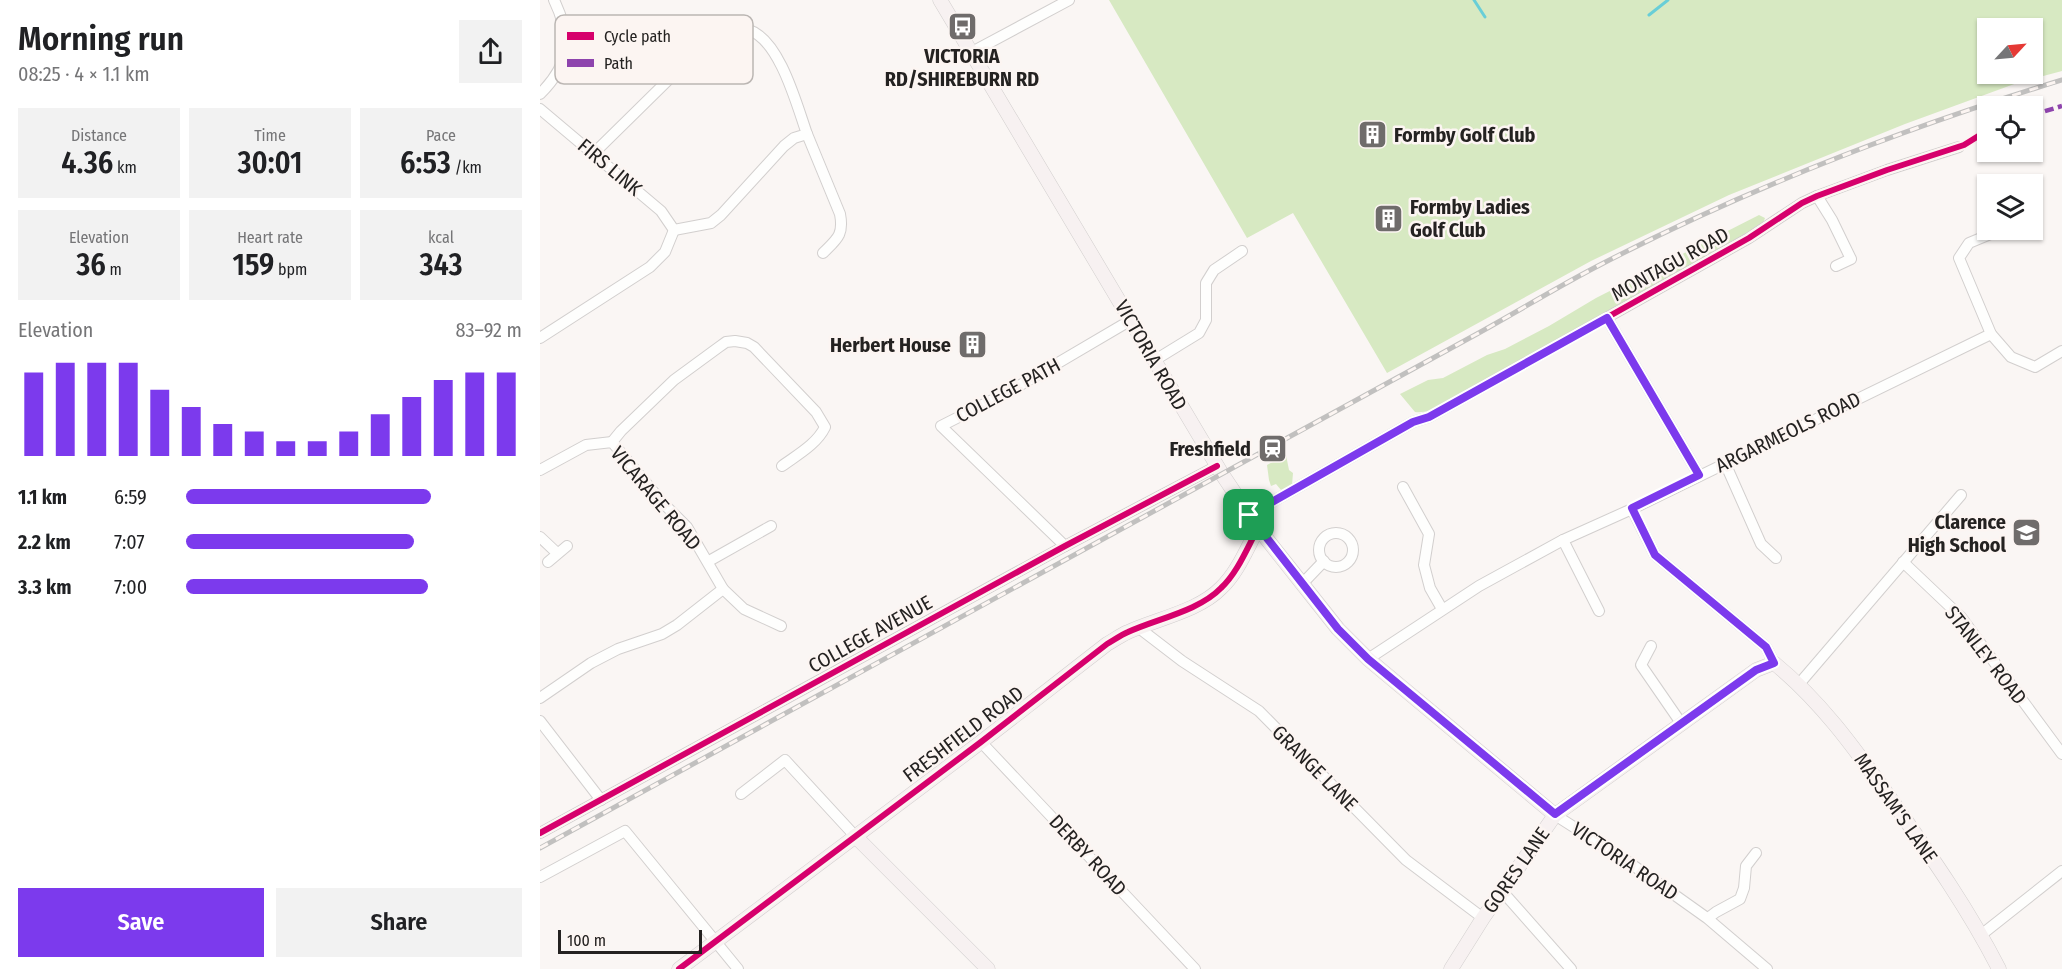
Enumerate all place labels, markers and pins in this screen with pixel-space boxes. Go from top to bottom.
bus stop icon: VICTORIA RD/SHIREBURN RD [946,10,978,42]
place label: VICTORIA RD/SHIREBURN RD [885,44,1039,91]
building icon: Formby Golf Club [1357,119,1389,151]
place label: Formby Golf Club [1394,123,1536,147]
place label: Formby Ladies Golf Club [1410,195,1530,242]
building icon: Formby Ladies Golf Club [1373,202,1405,234]
building icon: Herbert House [956,329,988,361]
place label: Herbert House [830,333,951,357]
station icon: Freshfield [1256,433,1288,465]
place label: Freshfield [1169,437,1251,461]
pin [1223,489,1274,540]
place label: Clarence High School [1908,510,2007,557]
school or university icon: Clarence High School [2011,517,2043,549]

